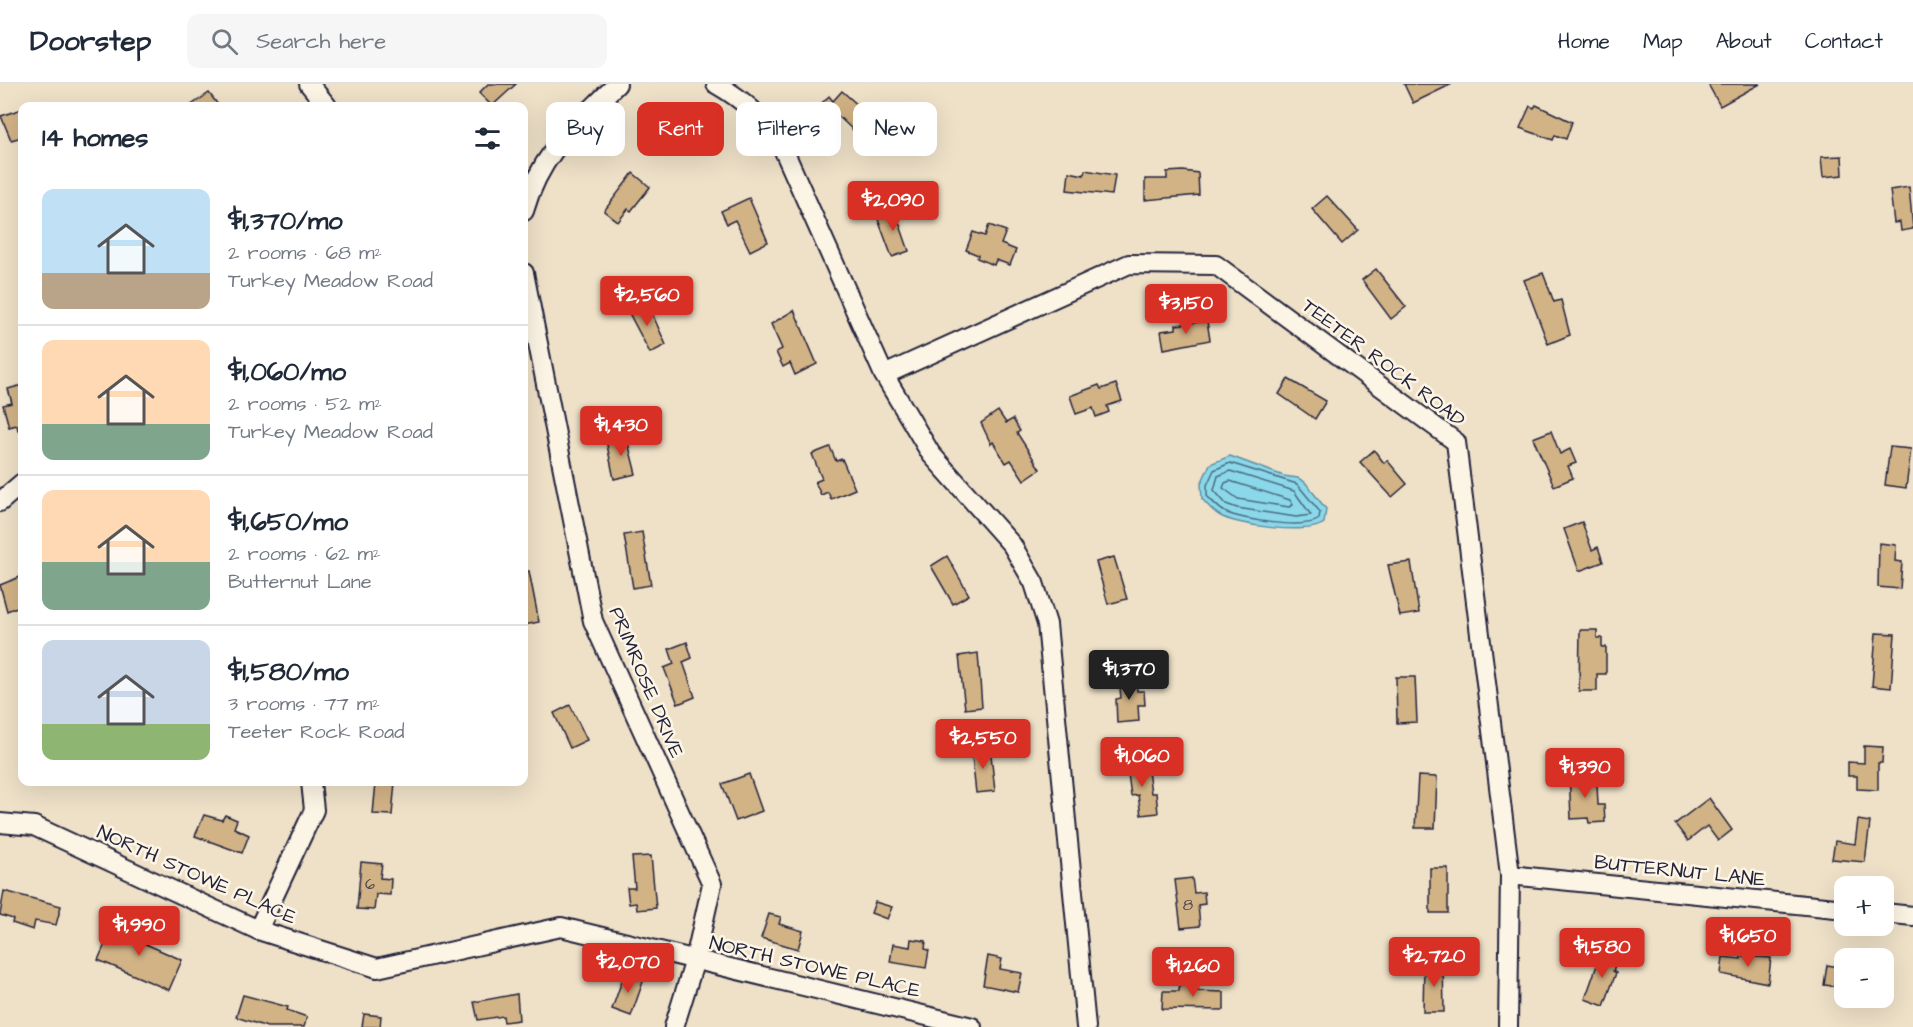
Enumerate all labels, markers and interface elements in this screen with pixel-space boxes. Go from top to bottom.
search box [187,14,607,68]
text: Doorstep [30,22,151,61]
icon: search [208,25,241,58]
text: Search here [256,26,386,57]
text: Home [1558,27,1610,56]
text: Map [1643,27,1683,56]
text: About [1716,27,1772,56]
text: Contact [1805,27,1883,56]
chip: Buy [546,102,625,156]
chip: Rent [637,102,724,156]
chip: Filters [736,102,841,156]
chip: New [853,102,937,156]
text: 14 homes [42,120,148,156]
icon: filters [471,122,504,155]
pin: $2,090 [844,181,942,232]
text: $2,090 [862,186,924,214]
text: $1,370/mo [228,203,343,239]
icon: home [90,213,162,285]
text: 2 rooms · 68 m² [228,239,382,267]
text: Turkey Meadow Road [228,267,433,295]
pin: $2,560 [598,276,696,327]
text: $2,560 [614,281,680,309]
pin: $3,150 [1137,284,1235,335]
text: $3,150 [1159,289,1213,317]
street label: TEETER ROCK ROAD [1296,292,1471,434]
text: $1,060/mo [228,354,346,390]
icon: home [90,364,162,436]
text: 2 rooms · 52 m² [228,390,382,418]
pin: $1,430 [572,406,670,457]
text: $1,430 [594,411,648,439]
text: Turkey Meadow Road [228,418,433,446]
text: $1,650/mo [228,504,348,540]
icon: home [90,514,162,586]
text: 2 rooms · 62 m² [228,540,380,568]
text: Butternut Lane [228,568,372,596]
street label: PRIMROSE DRIVE [602,603,691,762]
pin: $1,370 [1080,650,1178,701]
text: $1,580/mo [228,654,349,690]
text: $1,370 [1103,655,1155,683]
icon: home [90,664,162,736]
text: 3 rooms · 77 m² [228,690,380,718]
text: Teeter Rock Road [228,718,404,746]
pin: $2,550 [934,719,1032,770]
text: $2,550 [949,724,1017,752]
pin: $1,060 [1093,737,1191,788]
text: $1,060 [1114,742,1170,770]
pin: $1,390 [1536,748,1634,799]
text: $1,390 [1559,753,1611,781]
street label: NORTH STOWE PLACE [92,818,301,932]
street label: BUTTERNUT LANE [1593,848,1767,894]
house number: 6 [365,873,375,895]
map controls [1834,876,1894,1008]
button: + [1834,876,1894,936]
house number: 8 [1183,894,1193,916]
pin: $1,990 [90,906,188,957]
text: $1,990 [113,911,165,939]
pin: $1,650 [1699,917,1797,968]
text: $1,650 [1720,922,1776,950]
pin: $1,580 [1553,928,1651,979]
street label: NORTH STOWE PLACE [707,929,923,1005]
text: $1,580 [1574,933,1631,961]
pin: $2,720 [1385,937,1483,988]
text: $2,720 [1403,942,1465,970]
pin: $2,070 [579,943,677,994]
pin: $1,260 [1144,947,1242,998]
text: $2,070 [596,948,660,976]
button: − [1834,948,1894,1008]
text: $1,260 [1166,952,1220,980]

